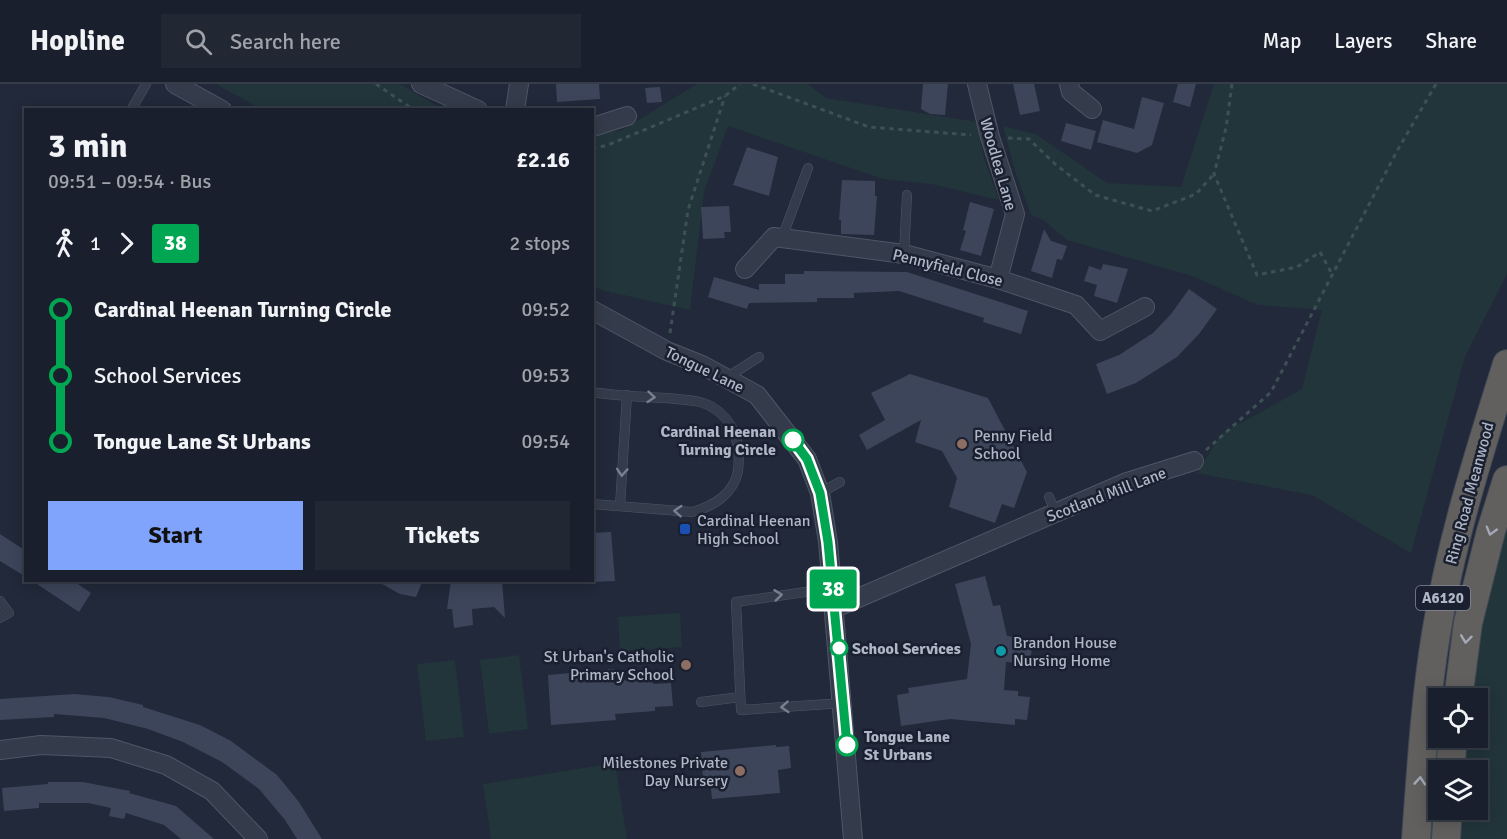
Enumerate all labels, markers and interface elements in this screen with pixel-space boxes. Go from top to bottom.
search box [161,14,581,68]
text: Hopline [30,24,125,58]
icon: search [182,25,215,58]
text: Search here [230,28,341,55]
text: Map [1263,28,1301,54]
text: Layers [1334,28,1392,54]
text: Share [1425,28,1477,54]
street label: Woodlea Lane [975,116,1021,213]
text: 3 min [48,126,128,167]
text: £2.16 [516,146,570,173]
text: 09:51 – 09:54 · Bus [48,169,211,194]
icon: walk [48,227,81,260]
icon: forward [110,227,143,260]
text: 38 [164,230,187,256]
text: 1 [90,231,101,256]
text: 2 stops [509,231,570,256]
street label: Pennyfield Close [891,245,1005,291]
text: Cardinal Heenan Turning Circle [94,296,391,323]
text: 09:52 [521,297,570,322]
street label: Tongue Lane [662,342,747,398]
text: School Services [94,362,241,389]
text: 09:53 [521,363,570,388]
one-way arrow [646,390,655,403]
street label: Ring Road Meanwood [1441,420,1499,567]
place label: Cardinal Heenan Turning Circle [660,422,776,460]
place label: Penny Field School [974,426,1053,464]
text: Tongue Lane St Urbans [94,428,311,455]
text: 09:54 [521,429,570,454]
marker: Cardinal Heenan Turning Circle [782,429,804,451]
marker: Penny Field School [955,437,969,451]
street label: Scotland Mill Lane [1044,463,1169,527]
one-way arrow [616,467,629,476]
button: Start [48,501,303,570]
button: Tickets [315,501,570,570]
one-way arrow [673,504,682,517]
place label: Cardinal Heenan High School [697,511,811,549]
marker: Cardinal Heenan High School [678,522,692,536]
one-way arrow [1486,526,1499,536]
line badge: 38 [806,570,860,608]
text: 38 [822,576,844,602]
road number: A6120 [1416,586,1470,610]
one-way arrow [774,590,783,602]
place label: Brandon House Nursing Home [1013,633,1117,671]
one-way arrow [1460,634,1472,644]
marker: School Services [830,639,848,657]
place label: School Services [852,639,961,659]
marker: Brandon House Nursing Home [994,644,1008,658]
place label: St Urban's Catholic Primary School [544,647,674,685]
marker: St Urban's Catholic Primary School [679,658,693,672]
map controls [1428,688,1488,820]
button: locate [1428,688,1488,748]
one-way arrow [780,700,789,713]
place label: Tongue Lane St Urbans [864,727,950,765]
marker: Tongue Lane St Urbans [836,734,858,756]
place label: Milestones Private Day Nursery [602,753,729,791]
button: layers [1428,760,1488,820]
marker: Milestones Private Day Nursery [733,764,747,778]
one-way arrow [1413,776,1426,785]

